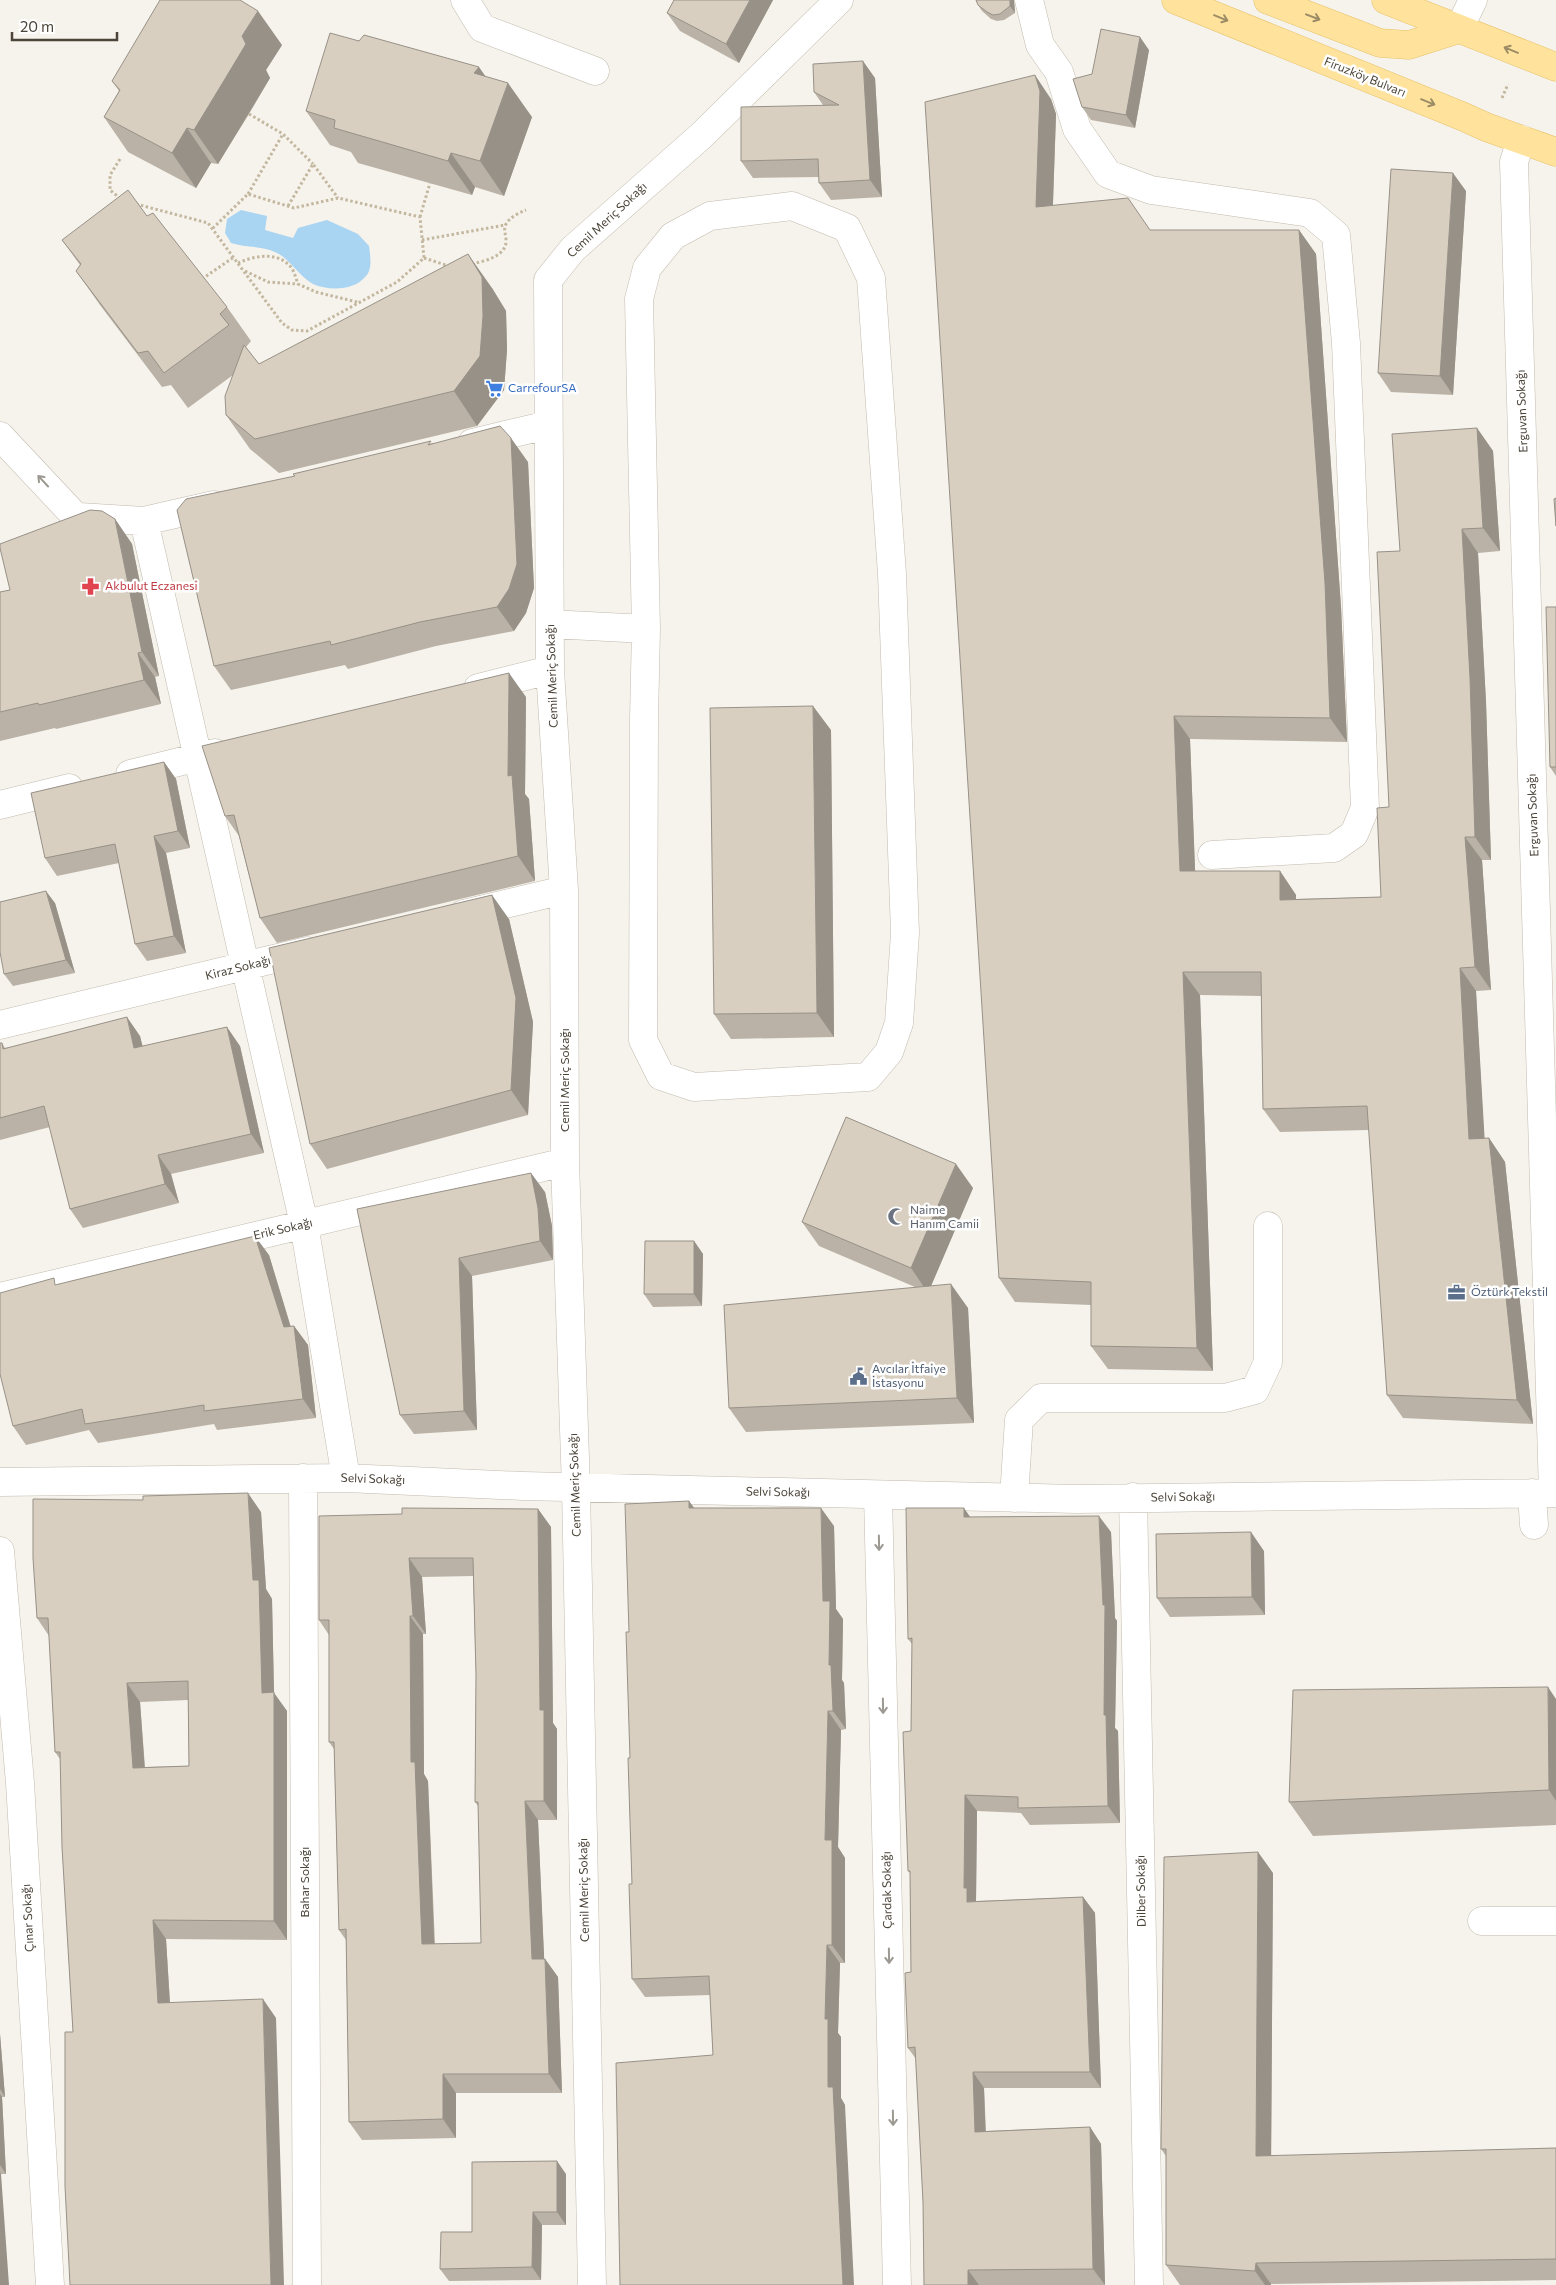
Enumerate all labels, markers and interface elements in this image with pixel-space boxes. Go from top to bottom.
scale bar [12,10,118,42]
one-way arrow [1213,14,1228,24]
one-way arrow [1306,14,1321,23]
text: 20 m [20,17,54,35]
one-way arrow [1503,45,1519,54]
street label: Firuzköy Bulvarı [1323,53,1408,99]
one-way arrow [1420,98,1435,108]
street label: Cemil Meriç Sokağı [564,179,649,260]
street label: Erguvan Sokağı [1513,369,1529,453]
supermarket icon: CarrefourSA [484,378,504,398]
place label: CarrefourSA [508,380,577,394]
one-way arrow [37,475,49,488]
pharmacy icon: Akbulut Eczanesi [81,576,101,596]
place label: Akbulut Eczanesi [105,578,198,592]
street label: Cemil Meriç Sokağı [542,624,560,728]
street label: Erguvan Sokağı [1524,773,1540,857]
street label: Kiraz Sokağı [204,952,272,982]
street label: Cemil Meriç Sokağı [557,1028,571,1132]
place label: Naime Hanım Camii [910,1202,979,1230]
mosque icon: Naime Hanım Camii [886,1207,906,1227]
street label: Erik Sokağı [252,1214,314,1242]
office icon: Öztürk Tekstil [1447,1282,1467,1302]
place label: Öztürk Tekstil [1471,1284,1548,1298]
place label: Avcılar İtfaiye İstasyonu [872,1361,946,1389]
public building icon: Avcılar İtfaiye İstasyonu [848,1366,868,1386]
street label: Cemil Meriç Sokağı [565,1433,583,1537]
street label: Selvi Sokağı [341,1470,406,1486]
street label: Selvi Sokağı [746,1483,810,1499]
street label: Selvi Sokağı [1151,1488,1215,1504]
one-way arrow [874,1535,884,1551]
one-way arrow [878,1698,888,1714]
street label: Cemil Meriç Sokağı [575,1838,591,1942]
street label: Bahar Sokağı [297,1847,311,1917]
street label: Çardak Sokağı [878,1851,894,1929]
street label: Dilber Sokağı [1132,1855,1148,1927]
street label: Çınar Sokağı [18,1884,36,1952]
one-way arrow [884,1948,894,1964]
one-way arrow [888,2110,898,2126]

